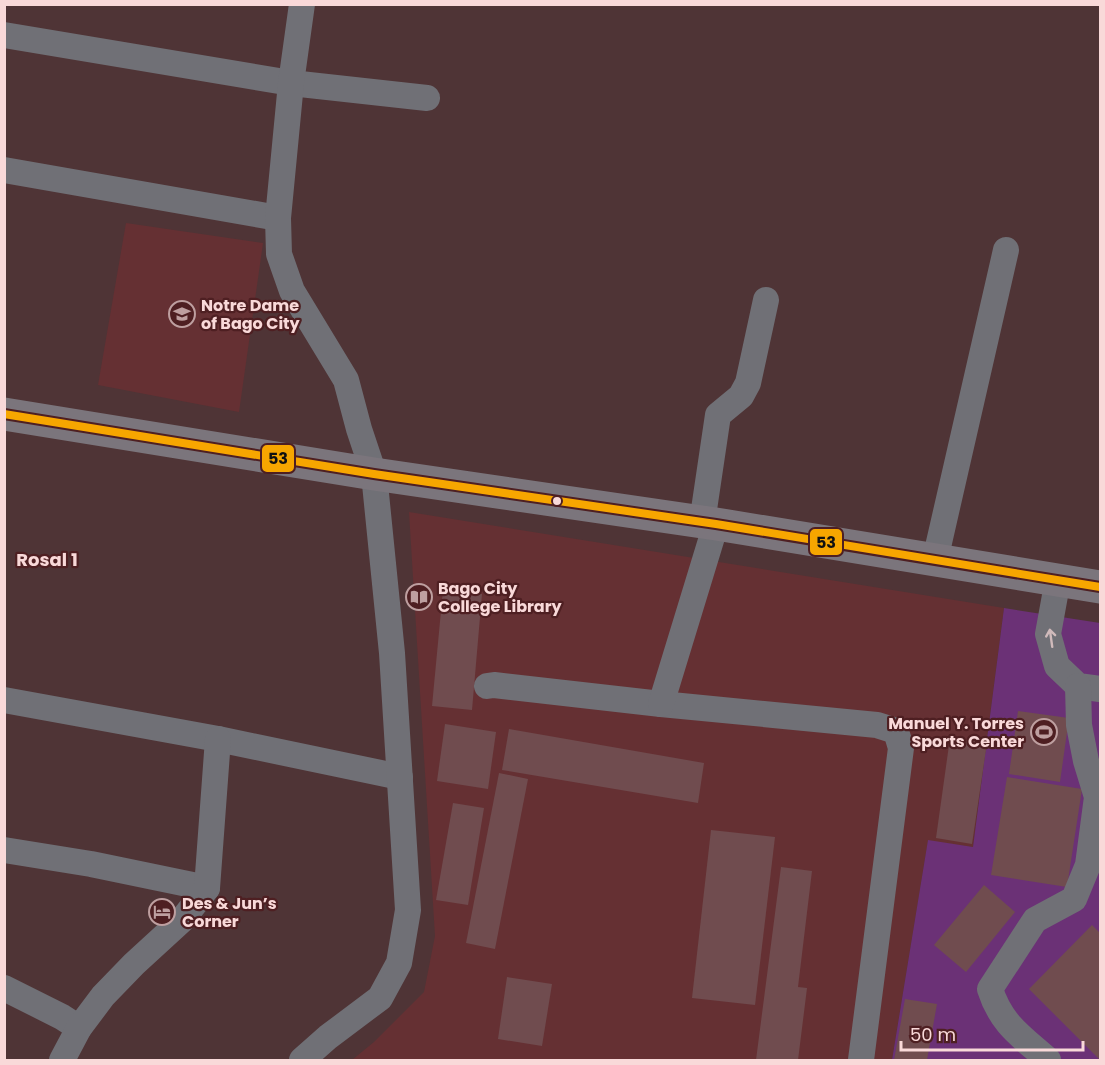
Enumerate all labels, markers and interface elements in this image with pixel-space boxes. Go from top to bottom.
place label: Notre Dame of Bago City [201,294,301,335]
school or university icon: Notre Dame of Bago City [167,299,197,329]
line badge: 53 [261,444,295,473]
text: 53 [268,447,288,470]
unlabelled marker [551,495,563,507]
line badge: 53 [809,528,843,556]
text: 53 [816,531,836,554]
district label: Rosal 1 [16,547,78,572]
place label: Bago City College Library [438,577,563,618]
library icon: Bago City College Library [404,582,434,612]
one-way arrow [1045,629,1056,648]
place label: Manuel Y. Torres Sports Center [888,712,1024,753]
sports icon: Manuel Y. Torres Sports Center [1029,717,1059,747]
place label: Des & Jun’s Corner [182,892,277,933]
hotel icon: Des & Jun’s Corner [147,897,177,927]
scale bar [901,1014,1082,1052]
text: 50 m [910,1022,956,1047]

